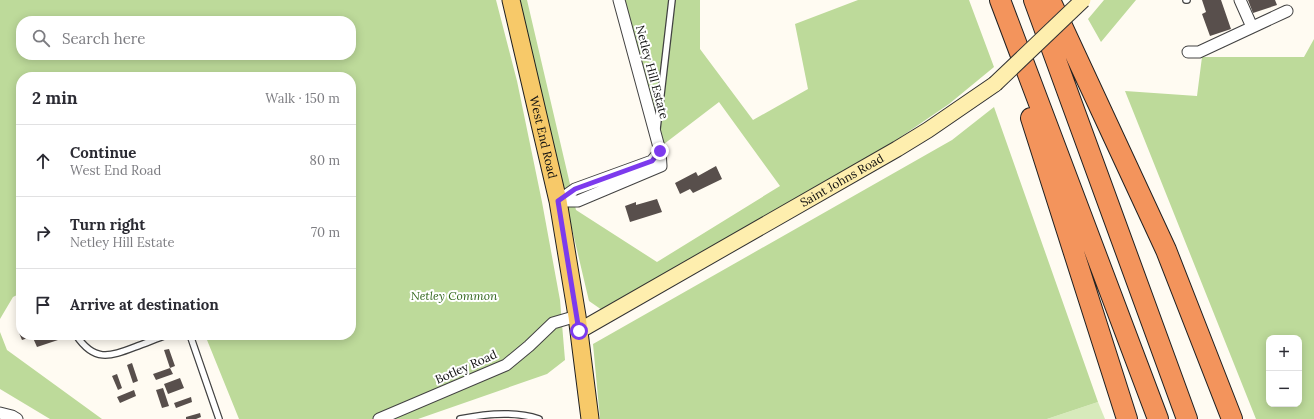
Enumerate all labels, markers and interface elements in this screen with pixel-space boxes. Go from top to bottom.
search box [16,16,356,60]
street label: Netley Hill Estate [633,23,672,121]
icon: search [30,27,52,49]
text: Search here [62,29,145,48]
text: 2 min [32,87,78,109]
text: Walk · 150 m [265,90,340,107]
street label: West End Road [527,94,560,180]
route end [651,142,669,160]
text: Continue [70,143,136,162]
icon: ahead [32,150,54,172]
street label: Saint Johns Road [797,150,886,210]
text: 80 m [310,152,340,169]
text: West End Road [70,162,161,179]
text: Turn right [70,215,146,234]
icon: right [32,222,54,244]
text: 70 m [311,224,340,241]
text: Netley Hill Estate [70,234,175,251]
park label: Netley Common [411,288,498,303]
icon: arrive [32,294,54,316]
text: Arrive at destination [70,295,219,314]
route start [570,322,588,340]
map controls [1266,335,1302,407]
button: + [1266,335,1302,371]
street label: Botley Road [433,346,499,387]
button: − [1266,371,1302,407]

